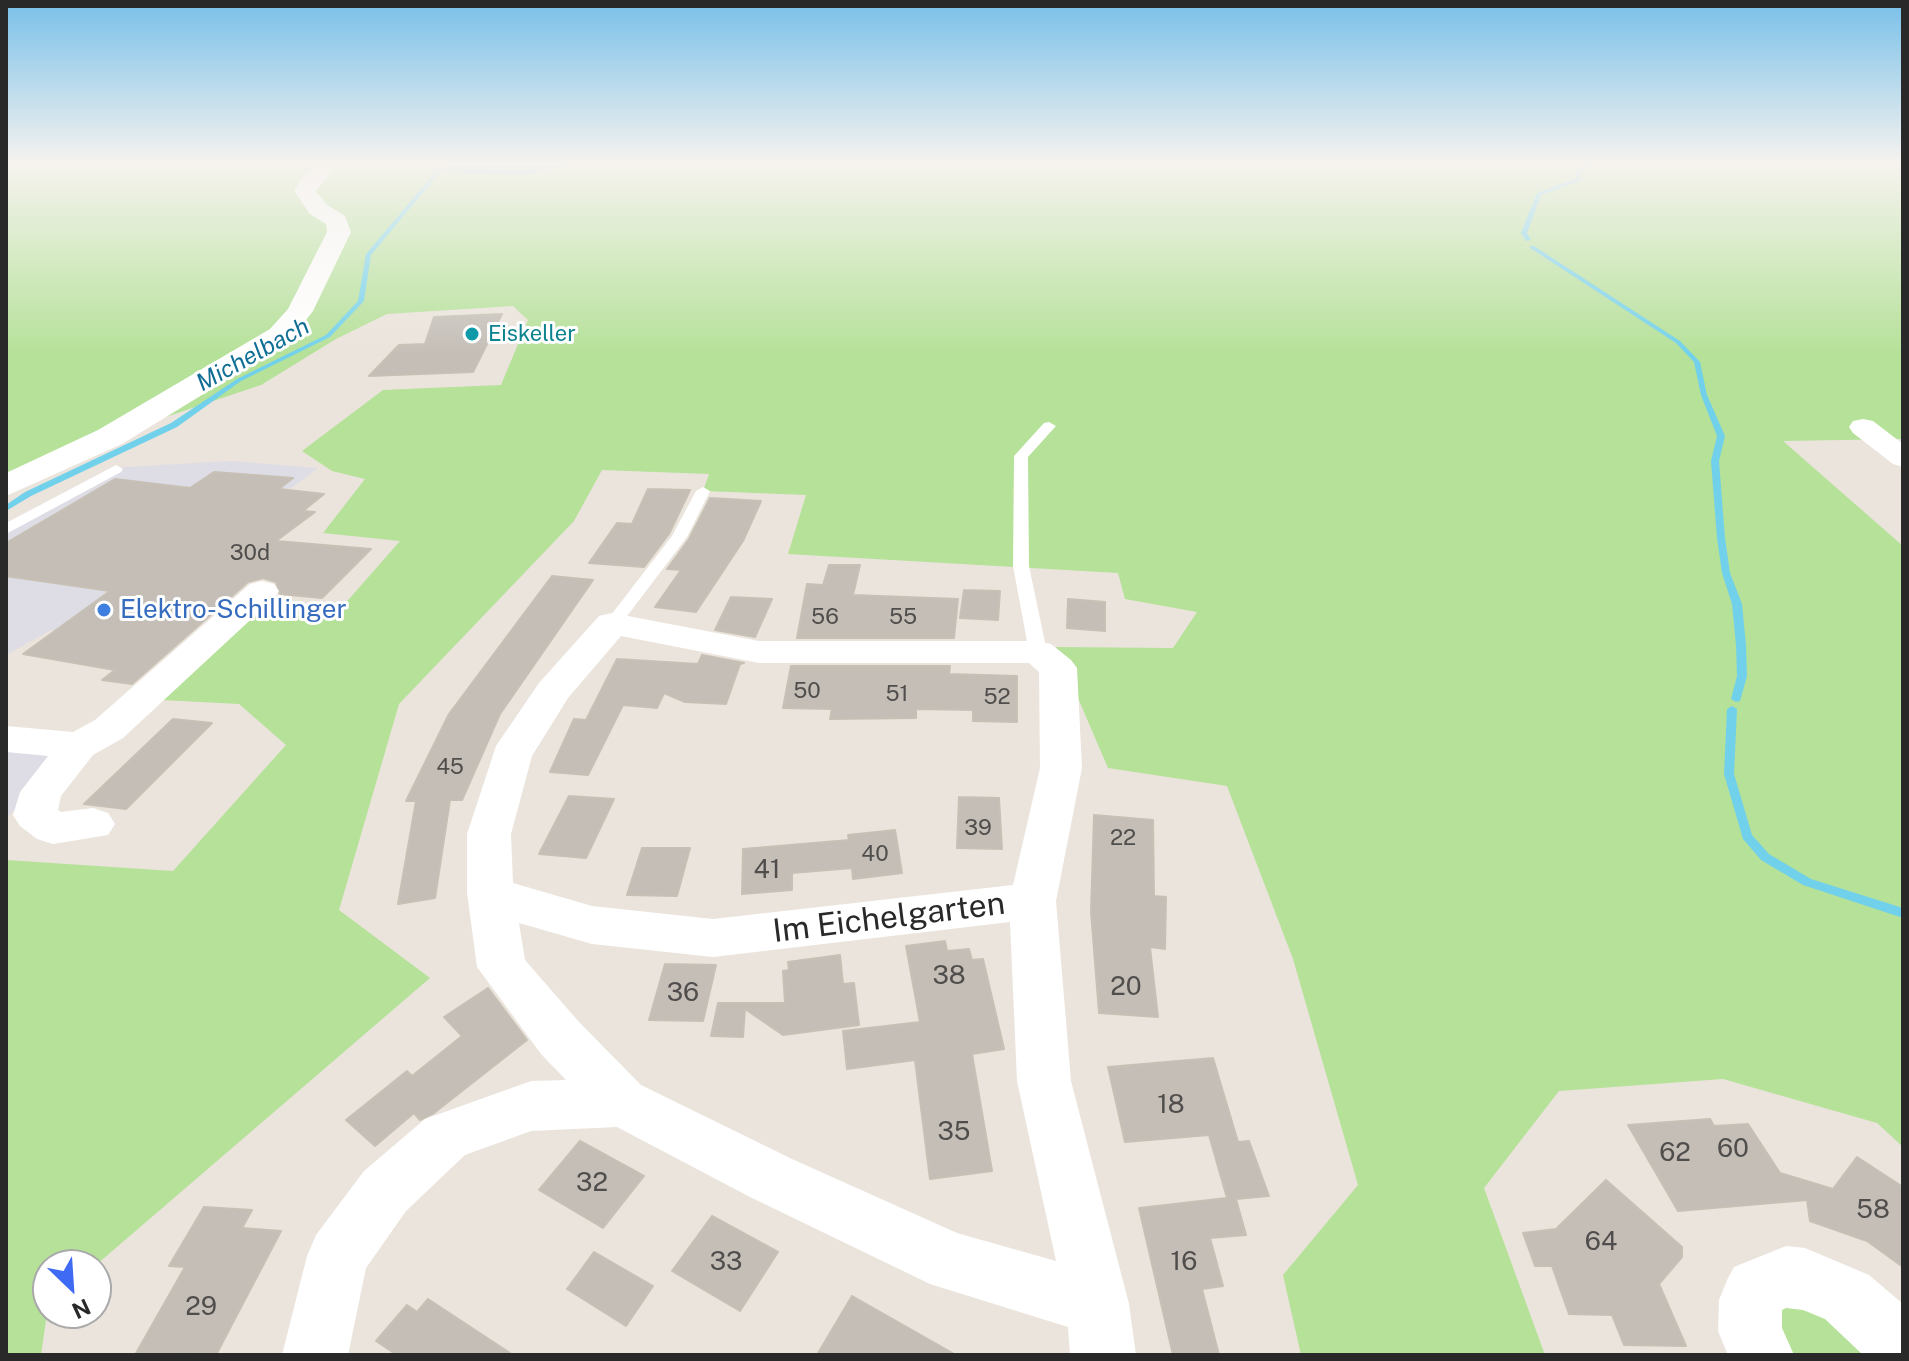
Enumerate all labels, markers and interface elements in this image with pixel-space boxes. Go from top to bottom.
water label: Michelbach [191,312,315,398]
place label: Eiskeller [488,321,576,347]
marker: Eiskeller [463,325,481,343]
house number: 30d [230,540,270,566]
place label: Elektro-Schillinger [120,594,347,626]
marker: Elektro-Schillinger [95,601,113,619]
house number: 56 [811,604,839,630]
house number: 55 [889,604,917,630]
house number: 50 [793,678,821,704]
house number: 51 [885,681,909,707]
house number: 52 [983,684,1011,710]
house number: 45 [436,754,464,780]
house number: 39 [964,815,992,841]
house number: 22 [1110,825,1136,851]
house number: 40 [861,841,889,867]
house number: 41 [754,854,780,886]
street label: Im Eichelgarten [771,885,1007,951]
house number: 38 [932,960,966,992]
house number: 20 [1110,971,1142,1003]
house number: 36 [667,977,699,1009]
house number: 18 [1157,1089,1185,1121]
house number: 35 [937,1116,971,1148]
house number: 60 [1717,1133,1749,1165]
house number: 62 [1659,1137,1691,1169]
house number: 32 [576,1167,608,1199]
house number: 58 [1856,1194,1890,1226]
house number: 64 [1585,1226,1617,1258]
house number: 33 [710,1246,742,1278]
house number: 16 [1171,1246,1197,1278]
north arrow [32,1249,112,1329]
house number: 29 [185,1291,217,1323]
text: N [68,1294,95,1324]

